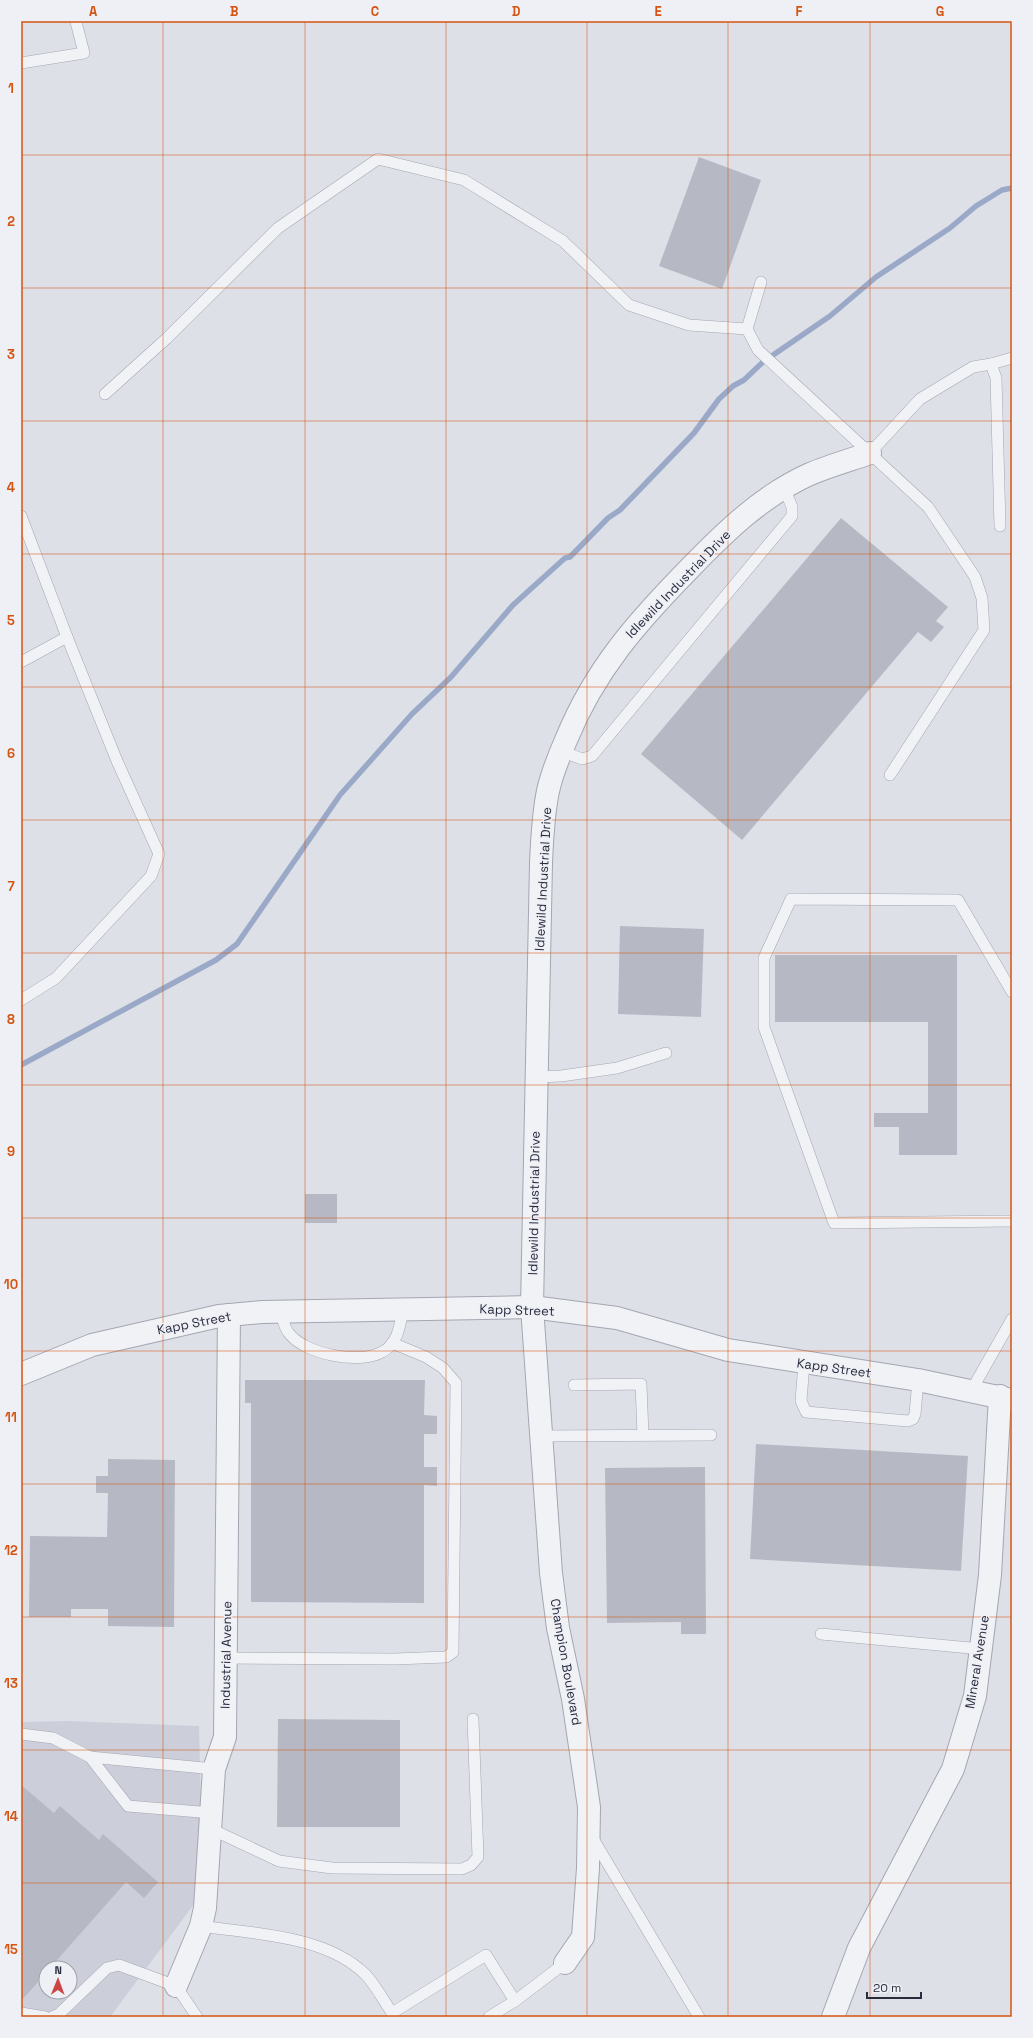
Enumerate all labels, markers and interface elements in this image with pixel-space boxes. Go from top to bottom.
text: A [89,3,98,20]
text: B [230,3,239,20]
text: C [371,3,379,20]
text: D [512,3,521,20]
text: E [654,3,662,20]
text: F [796,3,803,20]
text: G [936,3,944,20]
text: 1 [8,80,14,97]
text: 2 [7,213,15,230]
text: 3 [7,346,15,363]
text: 4 [7,479,15,496]
street label: Idlewild Industrial Drive [622,526,734,642]
text: 5 [7,612,15,629]
text: 6 [7,745,15,762]
street label: Idlewild Industrial Drive [531,807,555,951]
text: 7 [7,878,15,895]
text: 8 [7,1011,15,1028]
street label: Idlewild Industrial Drive [524,1131,544,1275]
text: 9 [7,1143,15,1160]
text: 10 [4,1276,18,1293]
street label: Kapp Street [479,1300,555,1320]
street label: Kapp Street [155,1307,233,1339]
street label: Kapp Street [796,1354,872,1382]
text: 11 [5,1409,17,1426]
text: 12 [4,1542,18,1559]
street label: Champion Boulevard [546,1597,586,1727]
street label: Industrial Avenue [217,1601,235,1709]
street label: Mineral Avenue [961,1614,993,1710]
text: 13 [4,1675,18,1692]
text: 14 [4,1808,18,1825]
text: 15 [4,1941,18,1958]
north arrow [38,1960,78,2000]
text: N [54,1963,62,1977]
scale bar [867,1974,921,2000]
text: 20 m [873,1980,901,1996]

